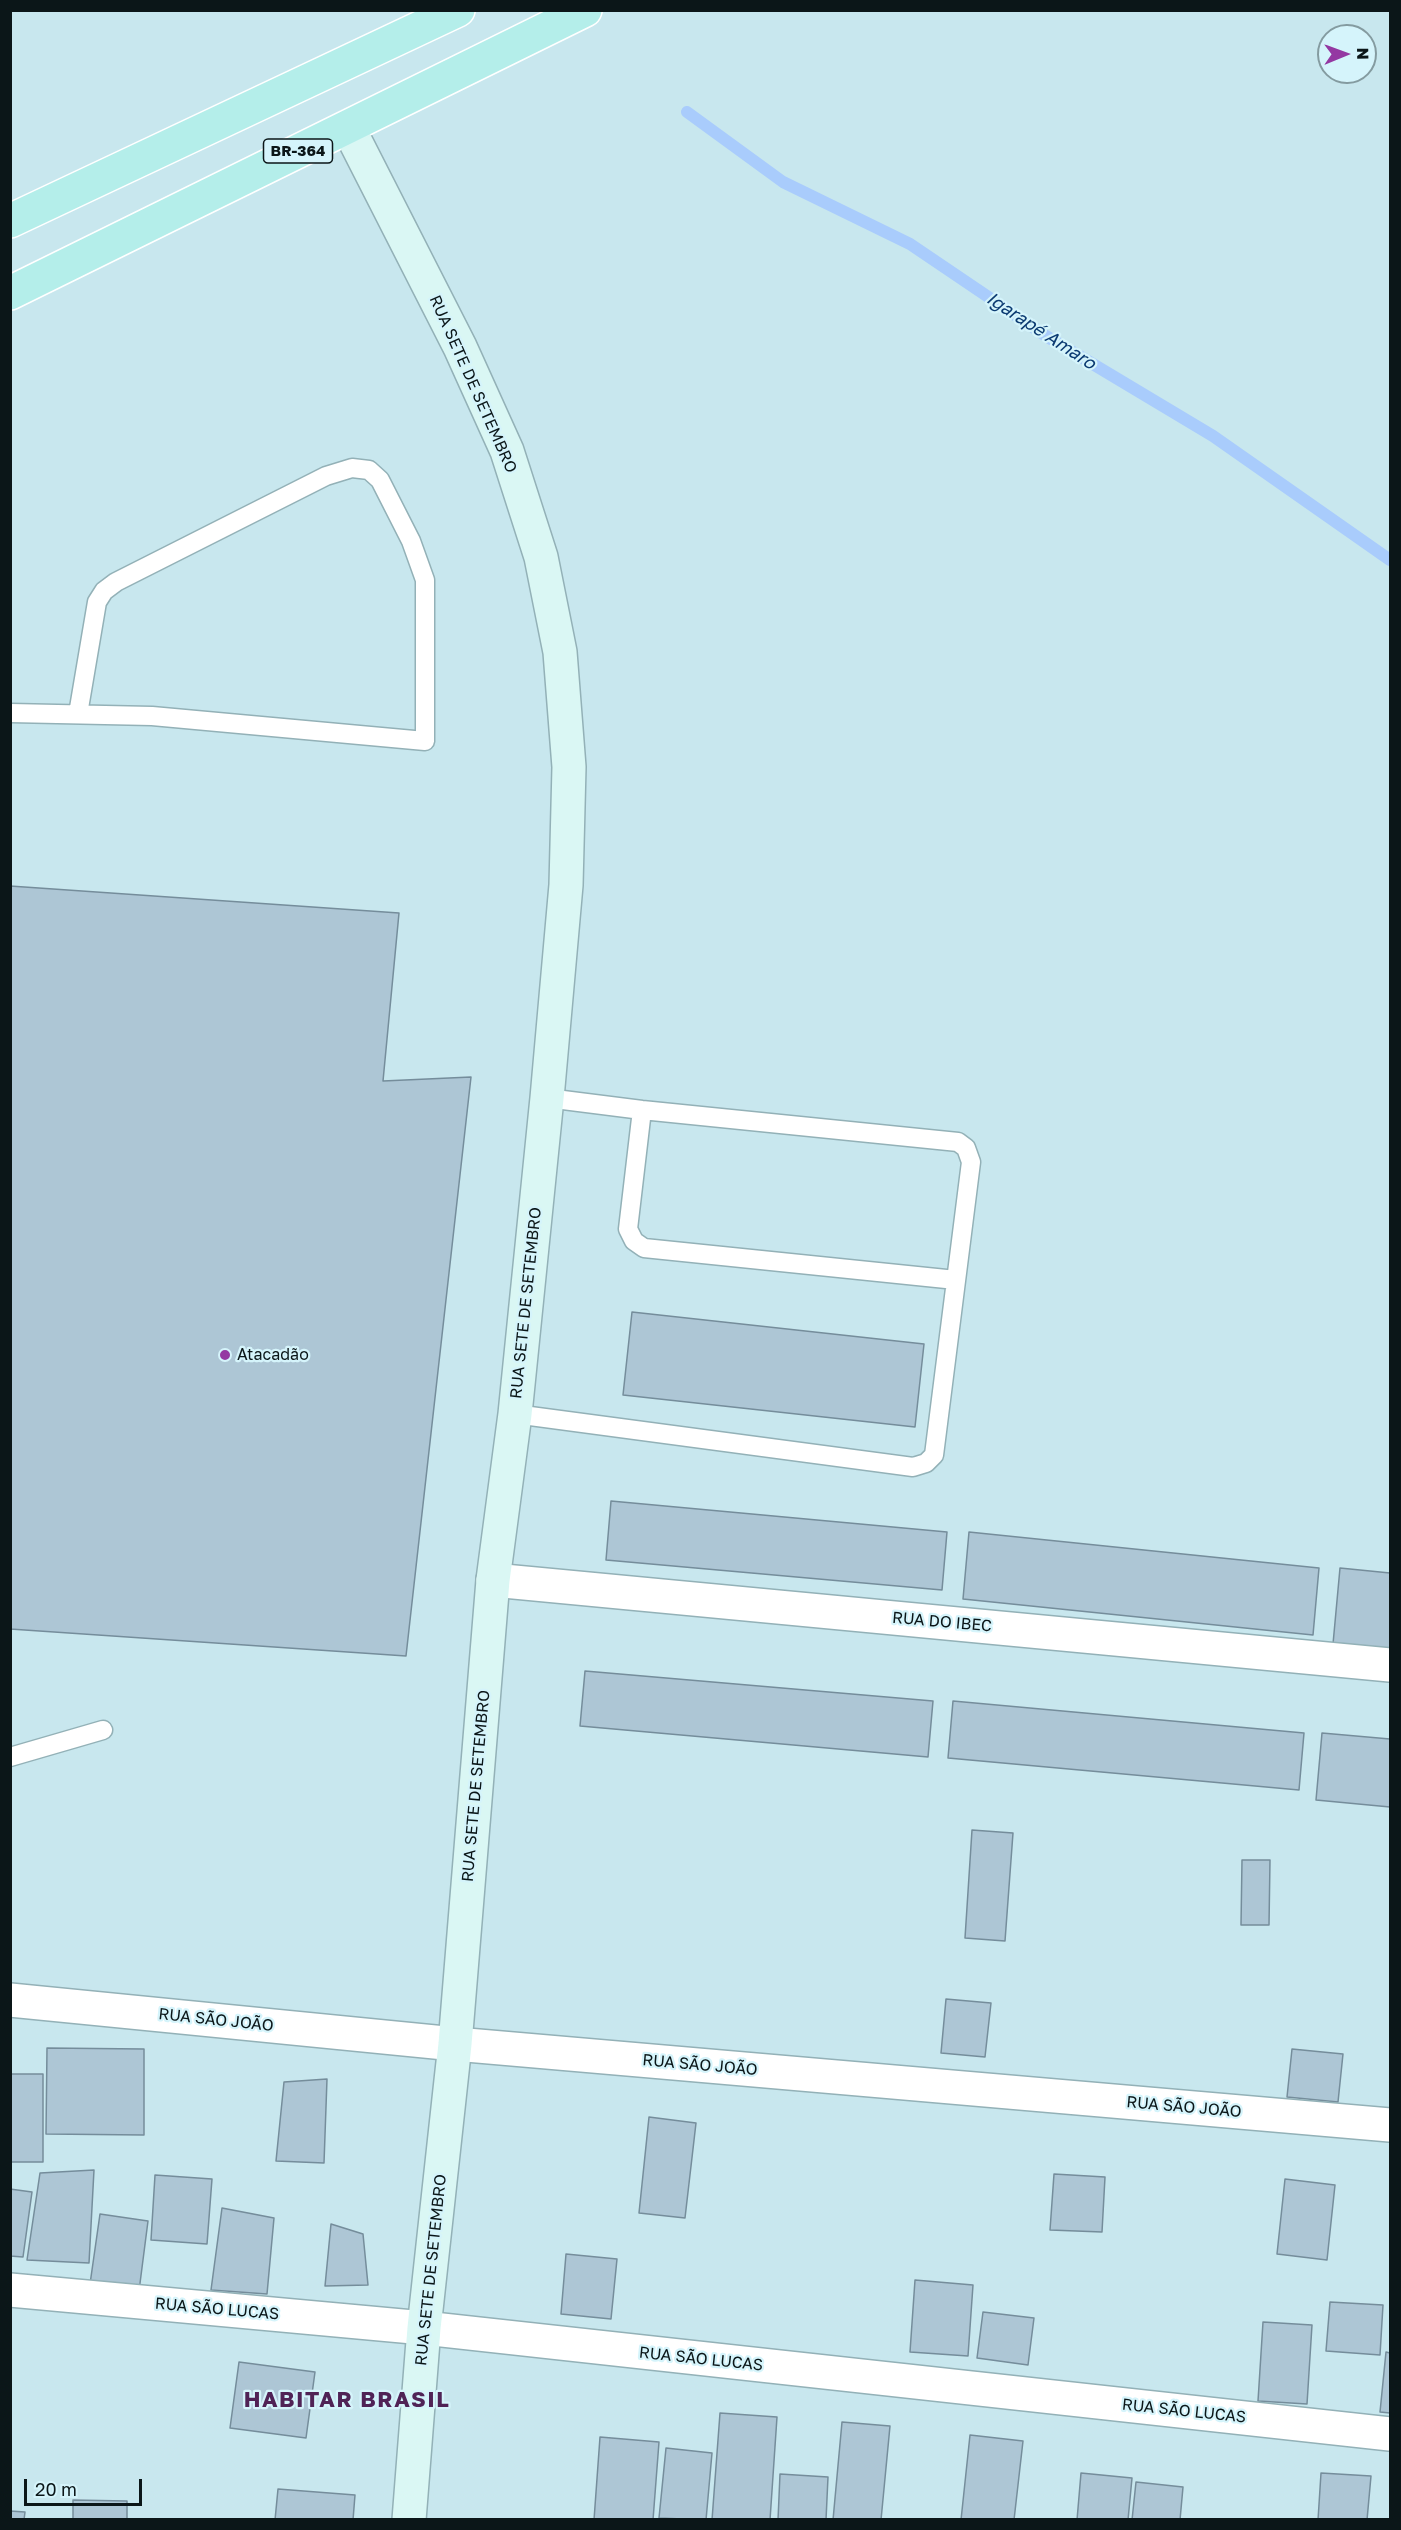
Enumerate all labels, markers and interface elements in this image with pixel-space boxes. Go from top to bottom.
north arrow [1317,24,1377,84]
text: N [1353,47,1373,60]
road number: BR-364 [264,139,332,163]
water label: Igarapé Amaro [982,288,1100,374]
street label: RUA SETE DE SETEMBRO [425,292,521,476]
street label: RUA SETE DE SETEMBRO [506,1206,546,1400]
place label: Atacadão [237,1345,309,1365]
marker: Atacadão [218,1348,232,1362]
street label: RUA DO IBEC [891,1608,993,1636]
street label: RUA SETE DE SETEMBRO [458,1689,494,1883]
street label: RUA SÃO JOÃO [158,2004,274,2036]
street label: RUA SÃO JOÃO [642,2050,758,2080]
street label: RUA SÃO JOÃO [1126,2092,1242,2122]
street label: RUA SETE DE SETEMBRO [411,2173,451,2367]
street label: RUA SÃO LUCAS [154,2294,280,2324]
street label: RUA SÃO LUCAS [638,2343,764,2375]
district label: HABITAR BRASIL [244,2387,450,2413]
street label: RUA SÃO LUCAS [1121,2395,1247,2427]
scale bar [27,2467,146,2505]
text: 20 m [35,2478,77,2500]

